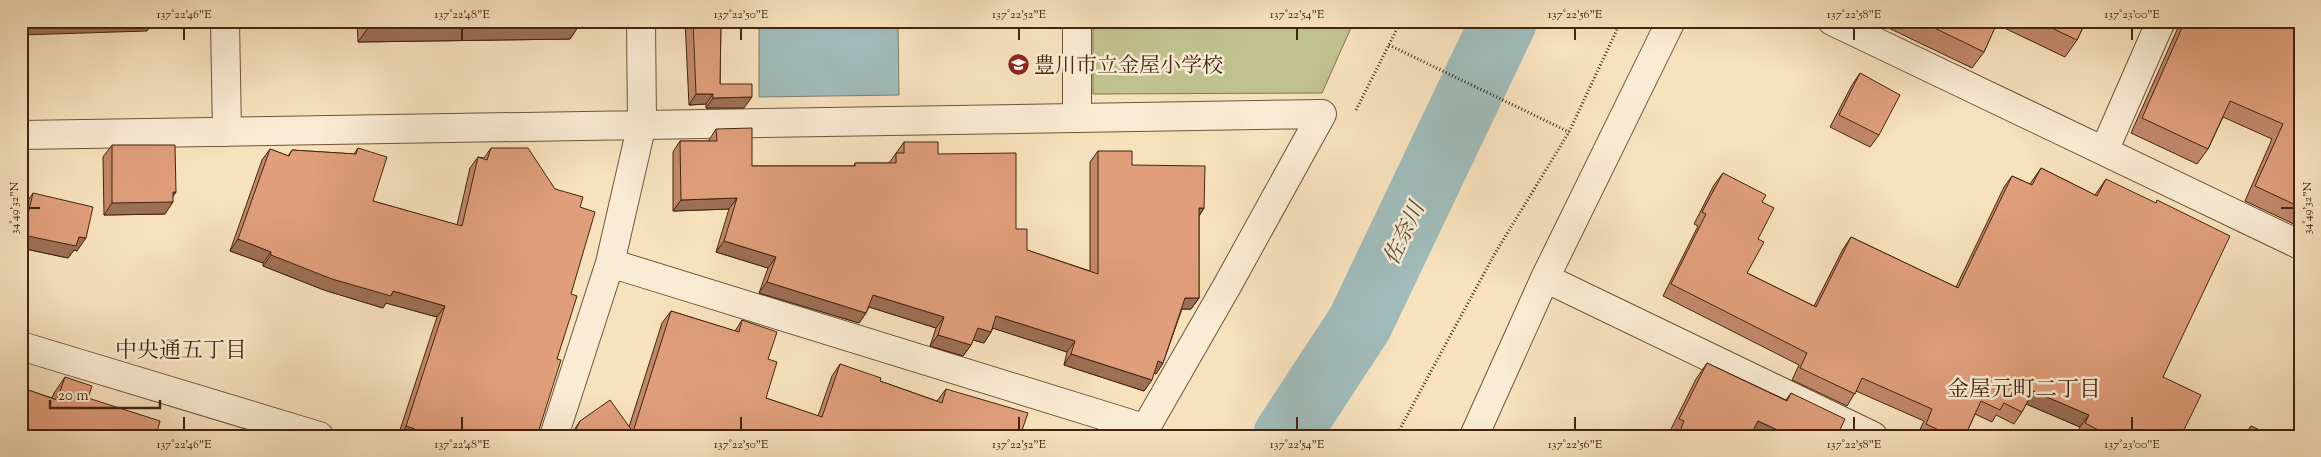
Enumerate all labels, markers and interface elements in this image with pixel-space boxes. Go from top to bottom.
text: 137°22'46"E [156,6,212,24]
text: 137°22'48"E [434,6,490,24]
text: 137°22'50"E [714,6,769,24]
text: 137°22'52"E [992,6,1047,24]
text: 137°22'54"E [1270,6,1325,24]
text: 137°22'56"E [1548,6,1603,24]
text: 137°22'58"E [1827,6,1882,24]
text: 137°23'00"E [2104,6,2160,24]
place label: 豊川市立金屋小学校 [1034,52,1223,82]
school or university icon: 豊川市立金屋小学校 [1006,53,1030,77]
text: 34°49'32"N [6,181,24,234]
text: 34°49'32"N [2299,181,2317,234]
water label: 佐奈川 [1377,196,1435,271]
district label: 中央通五丁目 [115,336,247,368]
district label: 金屋元町二丁目 [1947,375,2101,407]
scale bar [50,377,160,409]
text: 20 m [58,386,89,407]
text: 137°22'46"E [156,436,212,454]
text: 137°22'48"E [434,436,490,454]
text: 137°22'50"E [714,436,769,454]
text: 137°22'52"E [992,436,1047,454]
text: 137°22'54"E [1270,436,1325,454]
text: 137°22'56"E [1548,436,1603,454]
text: 137°22'58"E [1827,436,1882,454]
text: 137°23'00"E [2104,436,2160,454]

